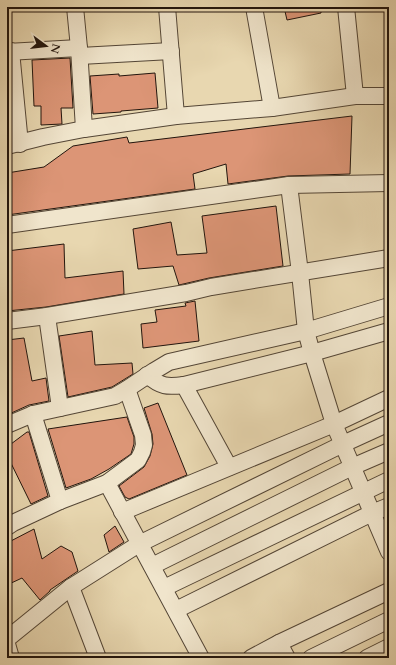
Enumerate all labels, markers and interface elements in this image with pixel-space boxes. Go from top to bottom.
north arrow [26,26,66,66]
text: N [47,42,64,55]

